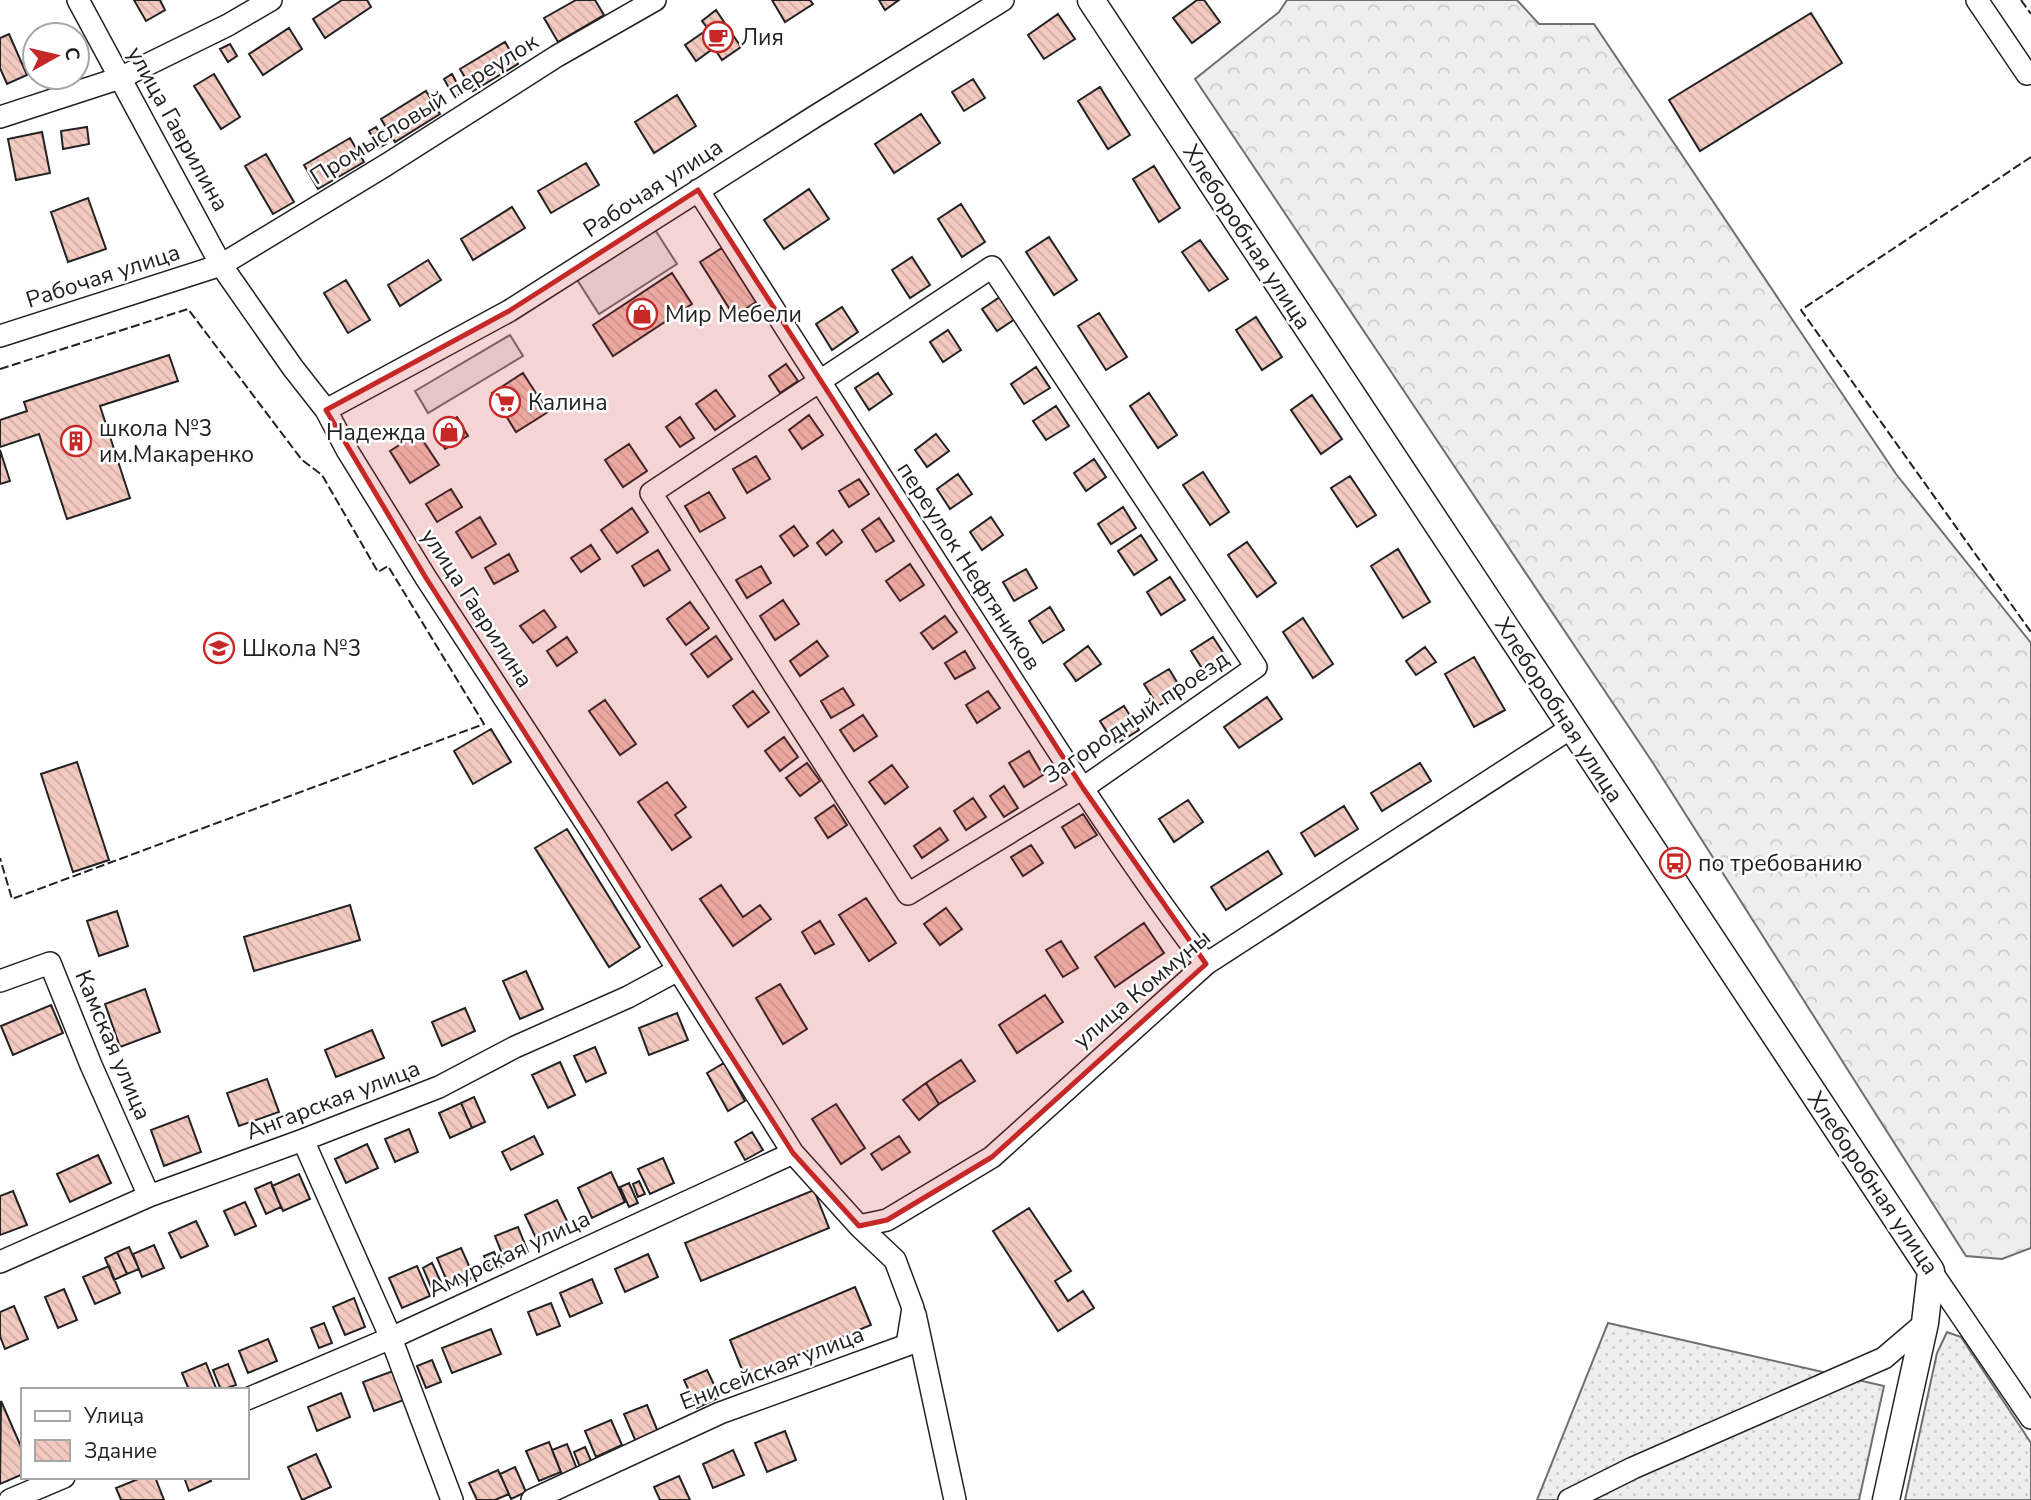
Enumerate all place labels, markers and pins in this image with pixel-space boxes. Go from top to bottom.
cafe icon: Лия [701,20,735,54]
place label: Лия [741,22,784,53]
shop icon: Мир Мебели [625,297,659,331]
place label: Мир Мебели [665,299,802,330]
supermarket icon: Калина [488,385,522,419]
place label: Калина [528,387,608,418]
place label: школа №3 им.Макаренко [99,413,254,470]
shop icon: Надежда [432,415,466,449]
place label: Надежда [326,417,426,448]
building icon: школа №3 им.Макаренко [59,424,93,458]
school or university icon: Школа №3 [202,631,236,665]
place label: Школа №3 [242,633,361,664]
bus stop icon: по требованию [1658,846,1692,880]
place label: по требованию [1698,848,1862,879]

